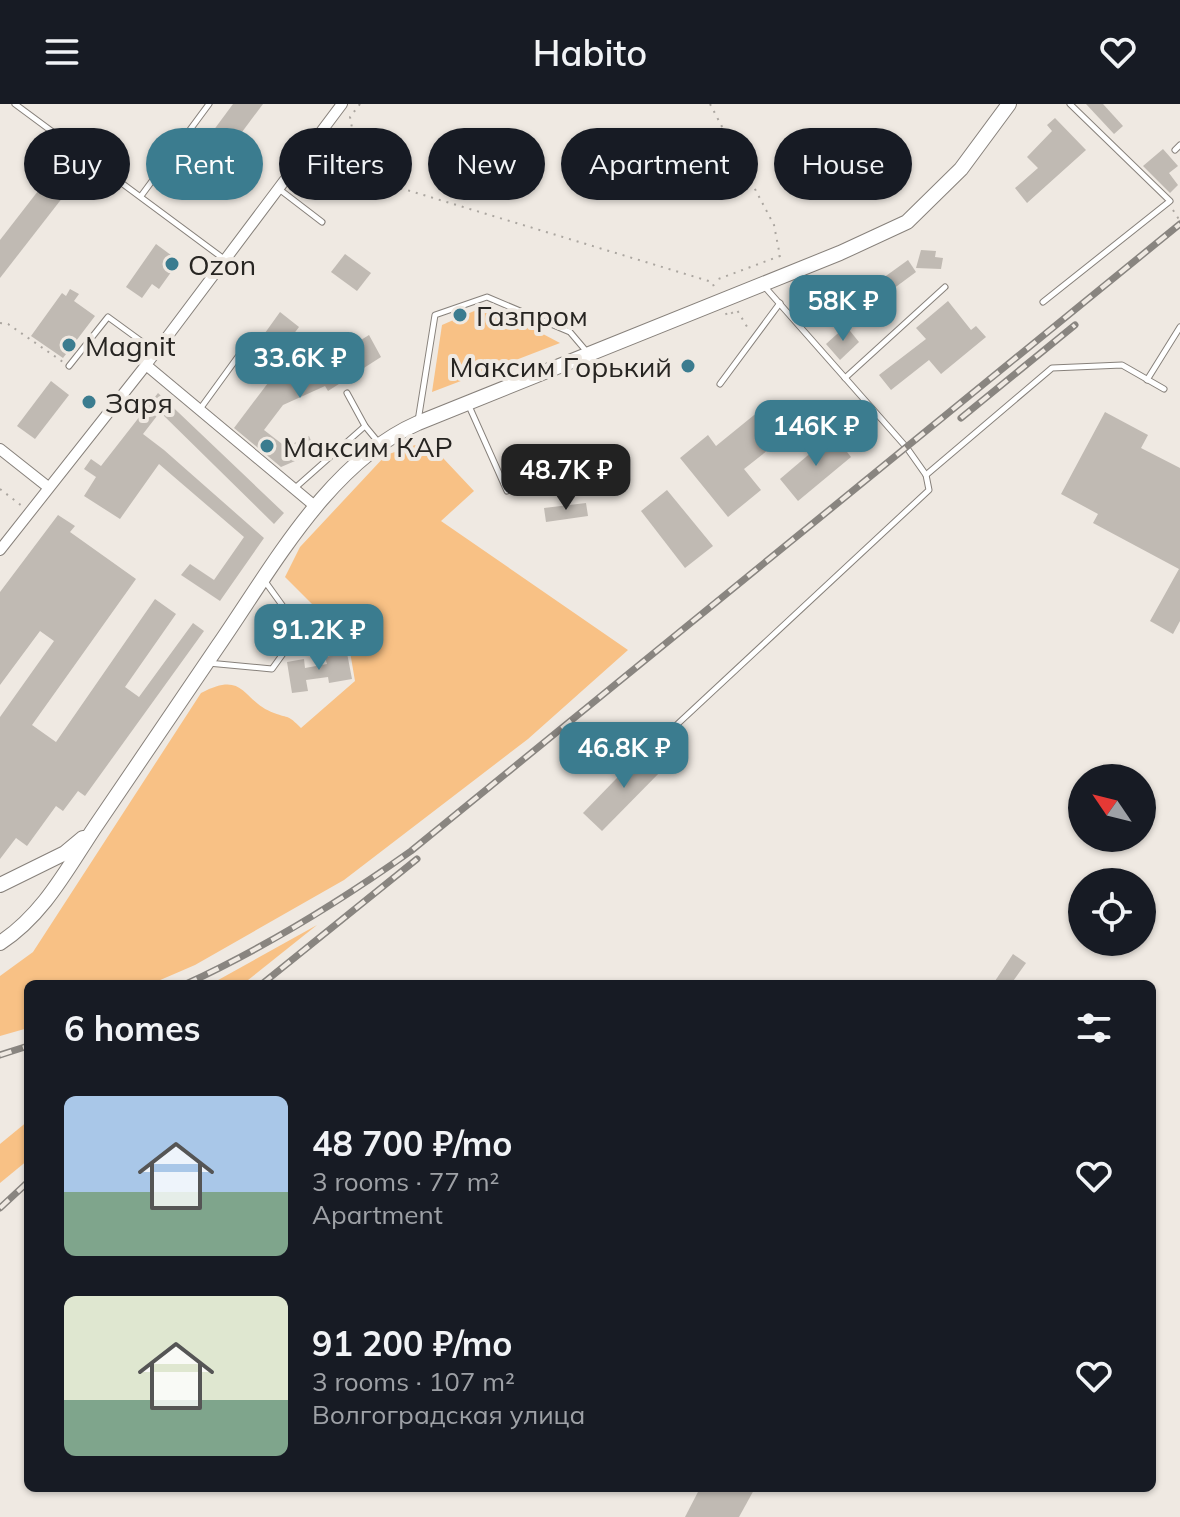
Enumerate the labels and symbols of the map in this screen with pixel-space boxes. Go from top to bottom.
place label: Ozon [188,247,256,282]
marker: Ozon [163,255,181,273]
pin: 58K ₽ [787,275,899,343]
place label: Газпром [476,298,588,333]
marker: Газпром [451,306,469,324]
place label: Magnit [85,328,176,363]
pin: 33.6K ₽ [226,332,374,400]
marker: Magnit [60,336,78,354]
place label: Максим Горький [450,349,672,384]
marker: Максим Горький [679,357,697,375]
place label: Заря [105,385,173,420]
marker: Заря [80,393,98,411]
pin: 146K ₽ [751,400,881,468]
place label: Максим КАР [283,429,453,464]
marker: Максим КАР [258,437,276,455]
pin: 48.7K ₽ [492,444,640,512]
pin: 91.2K ₽ [245,604,393,672]
pin: 46.8K ₽ [550,722,698,790]
north arrow [1068,764,1156,852]

